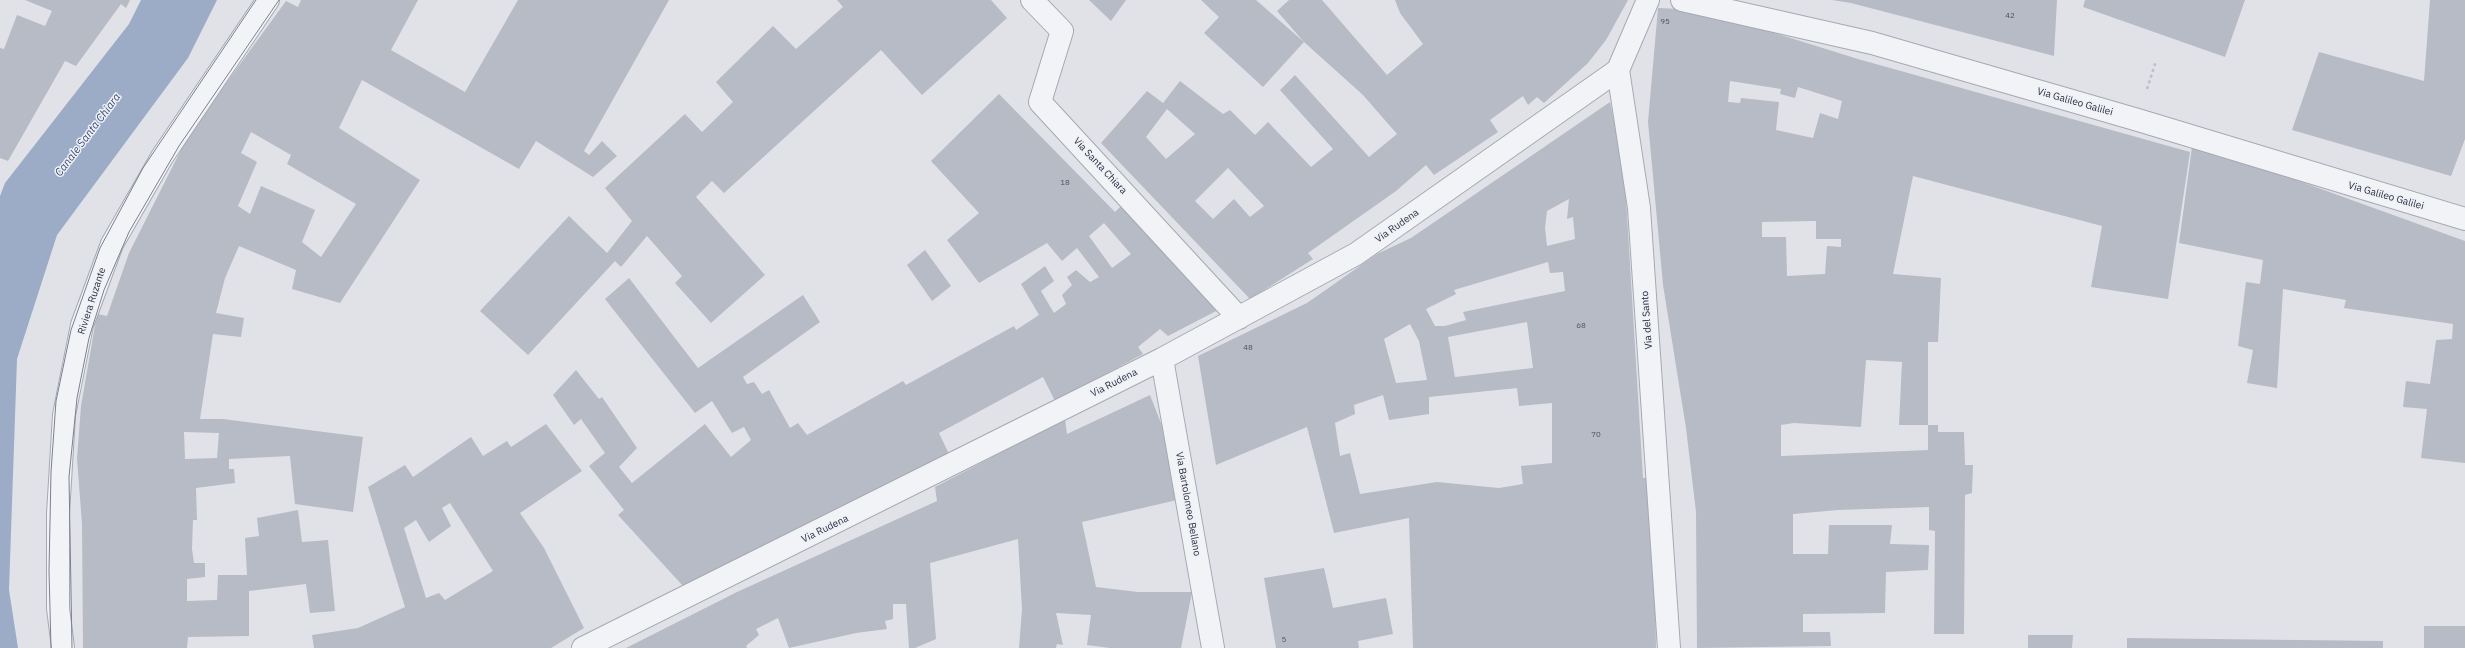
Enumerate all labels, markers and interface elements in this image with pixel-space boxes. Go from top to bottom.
house number: 42 [2005,11,2015,21]
house number: 95 [1660,17,1670,27]
street label: Via Galileo Galilei [2036,85,2114,119]
water label: Canale Santa Chiara [52,91,124,179]
street label: Via Santa Chiara [1071,135,1129,197]
house number: 18 [1060,178,1070,188]
street label: Via Galileo Galilei [2347,179,2425,213]
street label: Via Rudena [1373,207,1421,245]
street label: Riviera Ruzante [76,266,108,336]
street label: Via del Santo [1639,290,1655,350]
house number: 68 [1576,321,1586,331]
house number: 48 [1243,343,1253,353]
street label: Via Rudena [1089,366,1139,400]
house number: 70 [1591,430,1601,440]
street label: Via Bartolomeo Bellano [1173,451,1203,557]
street label: Via Rudena [800,512,850,546]
house number: 5 [1282,635,1286,645]

